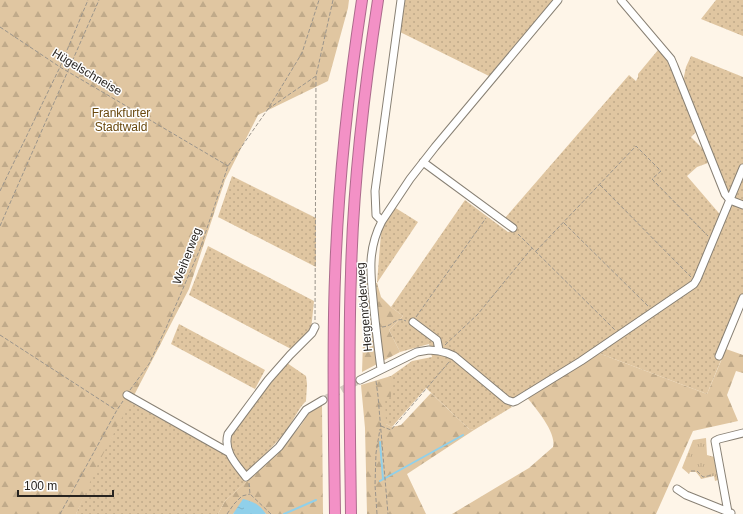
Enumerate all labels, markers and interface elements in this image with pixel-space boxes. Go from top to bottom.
street label: Hügelschneise [50,46,125,98]
park label: Frankfurter Stadtwald [92,106,150,134]
street label: Weiherweg [170,226,204,286]
street label: Hergenröderweg [353,262,375,352]
scale bar [18,472,113,498]
text: 100 m [24,479,57,493]

